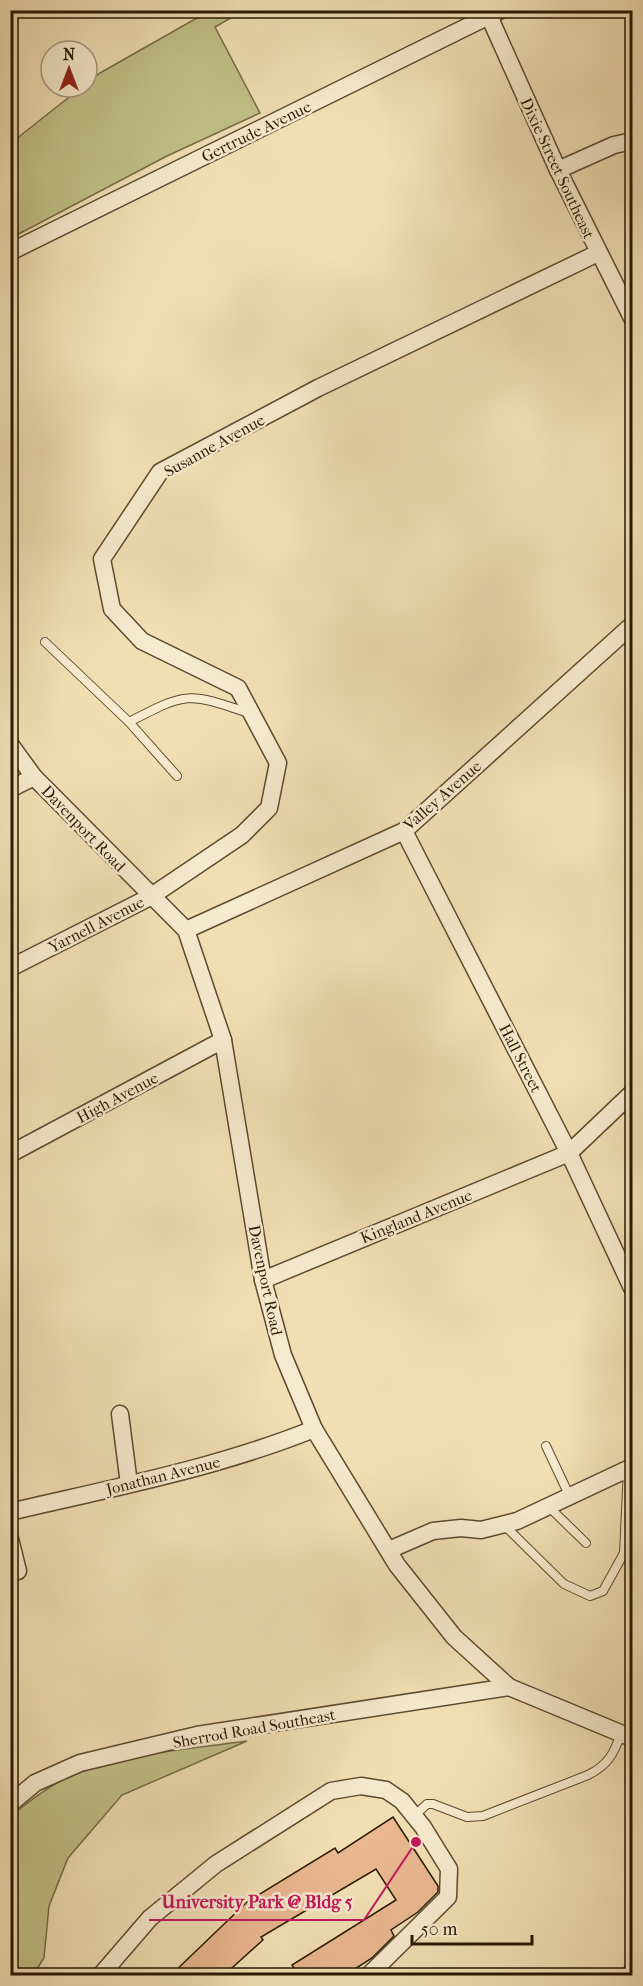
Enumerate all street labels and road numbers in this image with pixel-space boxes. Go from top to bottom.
street label: Dixie Street Southeast [516,95,599,242]
street label: Gertrude Avenue [198,97,314,166]
street label: Susanne Avenue [161,410,268,481]
street label: Valley Avenue [399,756,485,835]
street label: Davenport Road [38,781,130,876]
street label: Yarnell Avenue [44,892,147,957]
street label: Hall Street [495,1021,546,1096]
street label: High Avenue [73,1068,161,1127]
street label: Kingland Avenue [357,1185,475,1248]
street label: Davenport Road [245,1223,287,1337]
street label: Jonathan Avenue [102,1452,222,1499]
street label: Sherrod Road Southeast [171,1705,337,1752]

